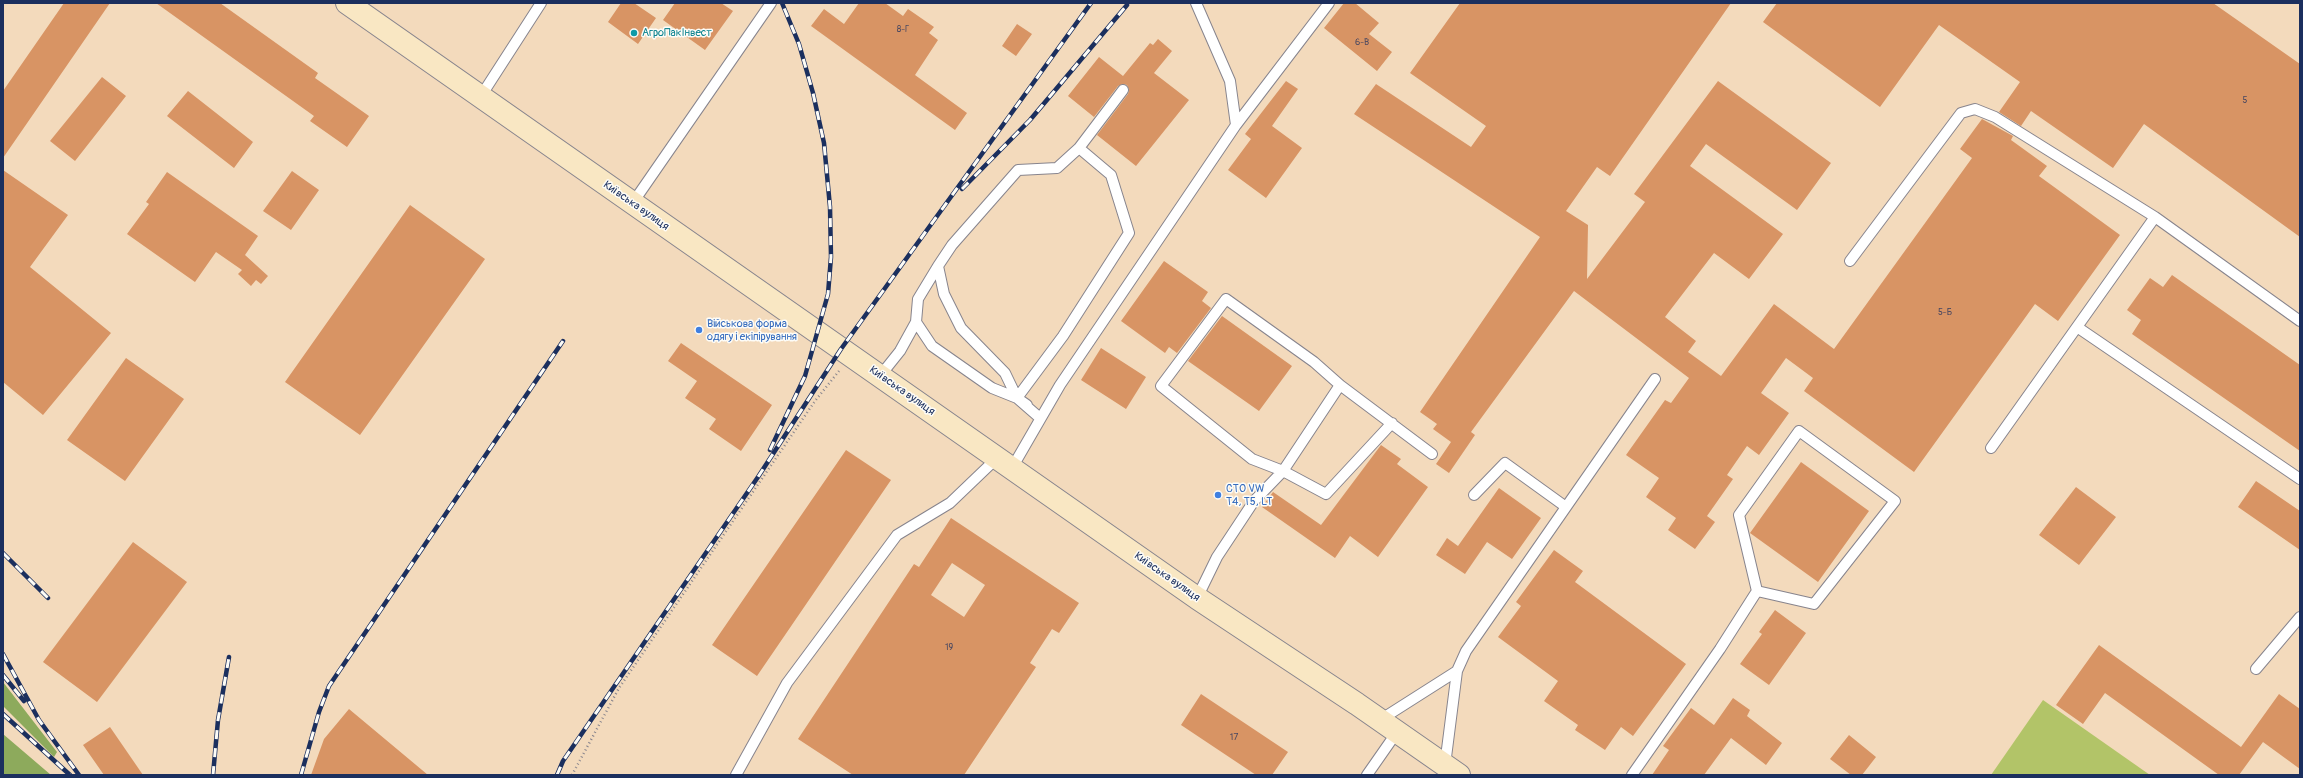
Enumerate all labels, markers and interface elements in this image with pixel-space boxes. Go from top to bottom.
house number: 8-Г [897,25,909,35]
place label: АгроПакІнвест [642,26,712,40]
marker: АгроПакІнвест [629,28,639,38]
house number: 6-В [1355,38,1369,48]
house number: 5 [2243,96,2247,106]
street label: Київська вулиця [601,178,671,234]
house number: 5-Б [1938,308,1952,318]
place label: Військова форма одягу і екіпірування [707,317,797,343]
marker: Військова форма одягу і екіпірування [694,325,704,335]
street label: Київська вулиця [867,363,937,419]
place label: СТО VW T4, T5, LT [1226,482,1272,508]
marker: СТО VW T4, T5, LT [1213,490,1223,500]
street label: Київська вулиця [1132,549,1202,605]
house number: 19 [945,643,953,653]
house number: 17 [1230,733,1238,743]

